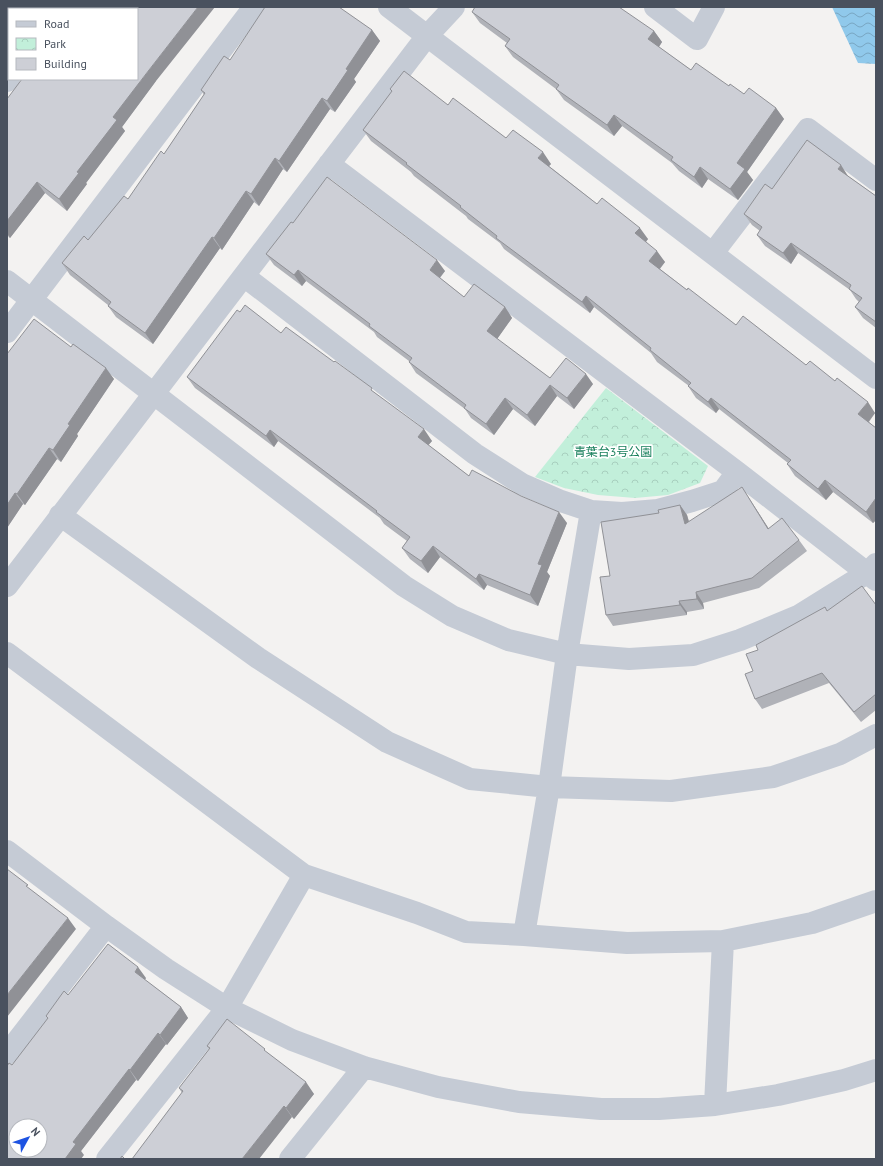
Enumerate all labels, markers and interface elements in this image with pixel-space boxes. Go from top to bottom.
legend [8,8,138,80]
text: Road [44,16,69,31]
text: Park [44,36,66,51]
text: Building [44,56,87,71]
park label: 青葉台3号公園 [574,444,652,459]
north arrow [8,1118,48,1158]
text: N [28,1124,43,1139]

